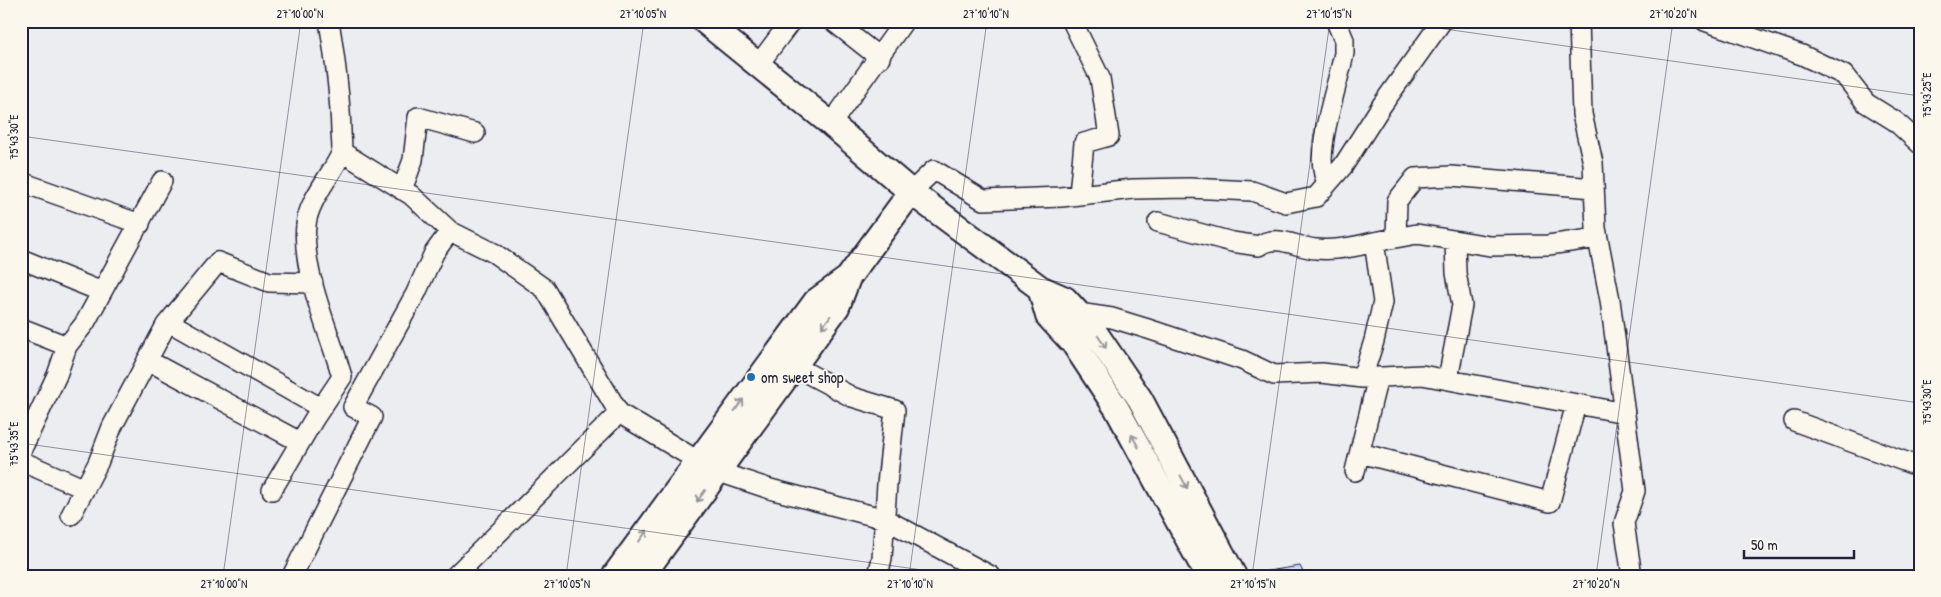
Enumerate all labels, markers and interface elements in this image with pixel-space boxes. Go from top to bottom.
text: 27°10'00"N [277,5,323,22]
text: 27°10'05"N [620,5,666,22]
text: 27°10'10"N [963,5,1009,22]
text: 27°10'15"N [1306,5,1352,22]
text: 27°10'20"N [1649,5,1697,22]
text: 75°43'25"E [1918,72,1935,118]
text: 75°43'30"E [5,114,22,160]
one-way arrow [821,315,831,329]
one-way arrow [1096,335,1107,349]
place label: om sweet shop [761,366,844,388]
marker: om sweet shop [745,371,757,383]
text: 75°43'30"E [1918,379,1935,425]
one-way arrow [734,398,744,412]
text: 75°43'35"E [5,421,22,467]
one-way arrow [1129,434,1139,448]
one-way arrow [1180,474,1189,489]
one-way arrow [696,489,706,503]
scale bar [1744,527,1854,559]
one-way arrow [638,529,648,543]
text: 50 m [1751,534,1778,555]
text: 27°10'00"N [201,575,247,592]
text: 27°10'05"N [544,575,590,592]
text: 27°10'10"N [887,575,933,592]
text: 27°10'15"N [1230,575,1276,592]
text: 27°10'20"N [1572,575,1620,592]

